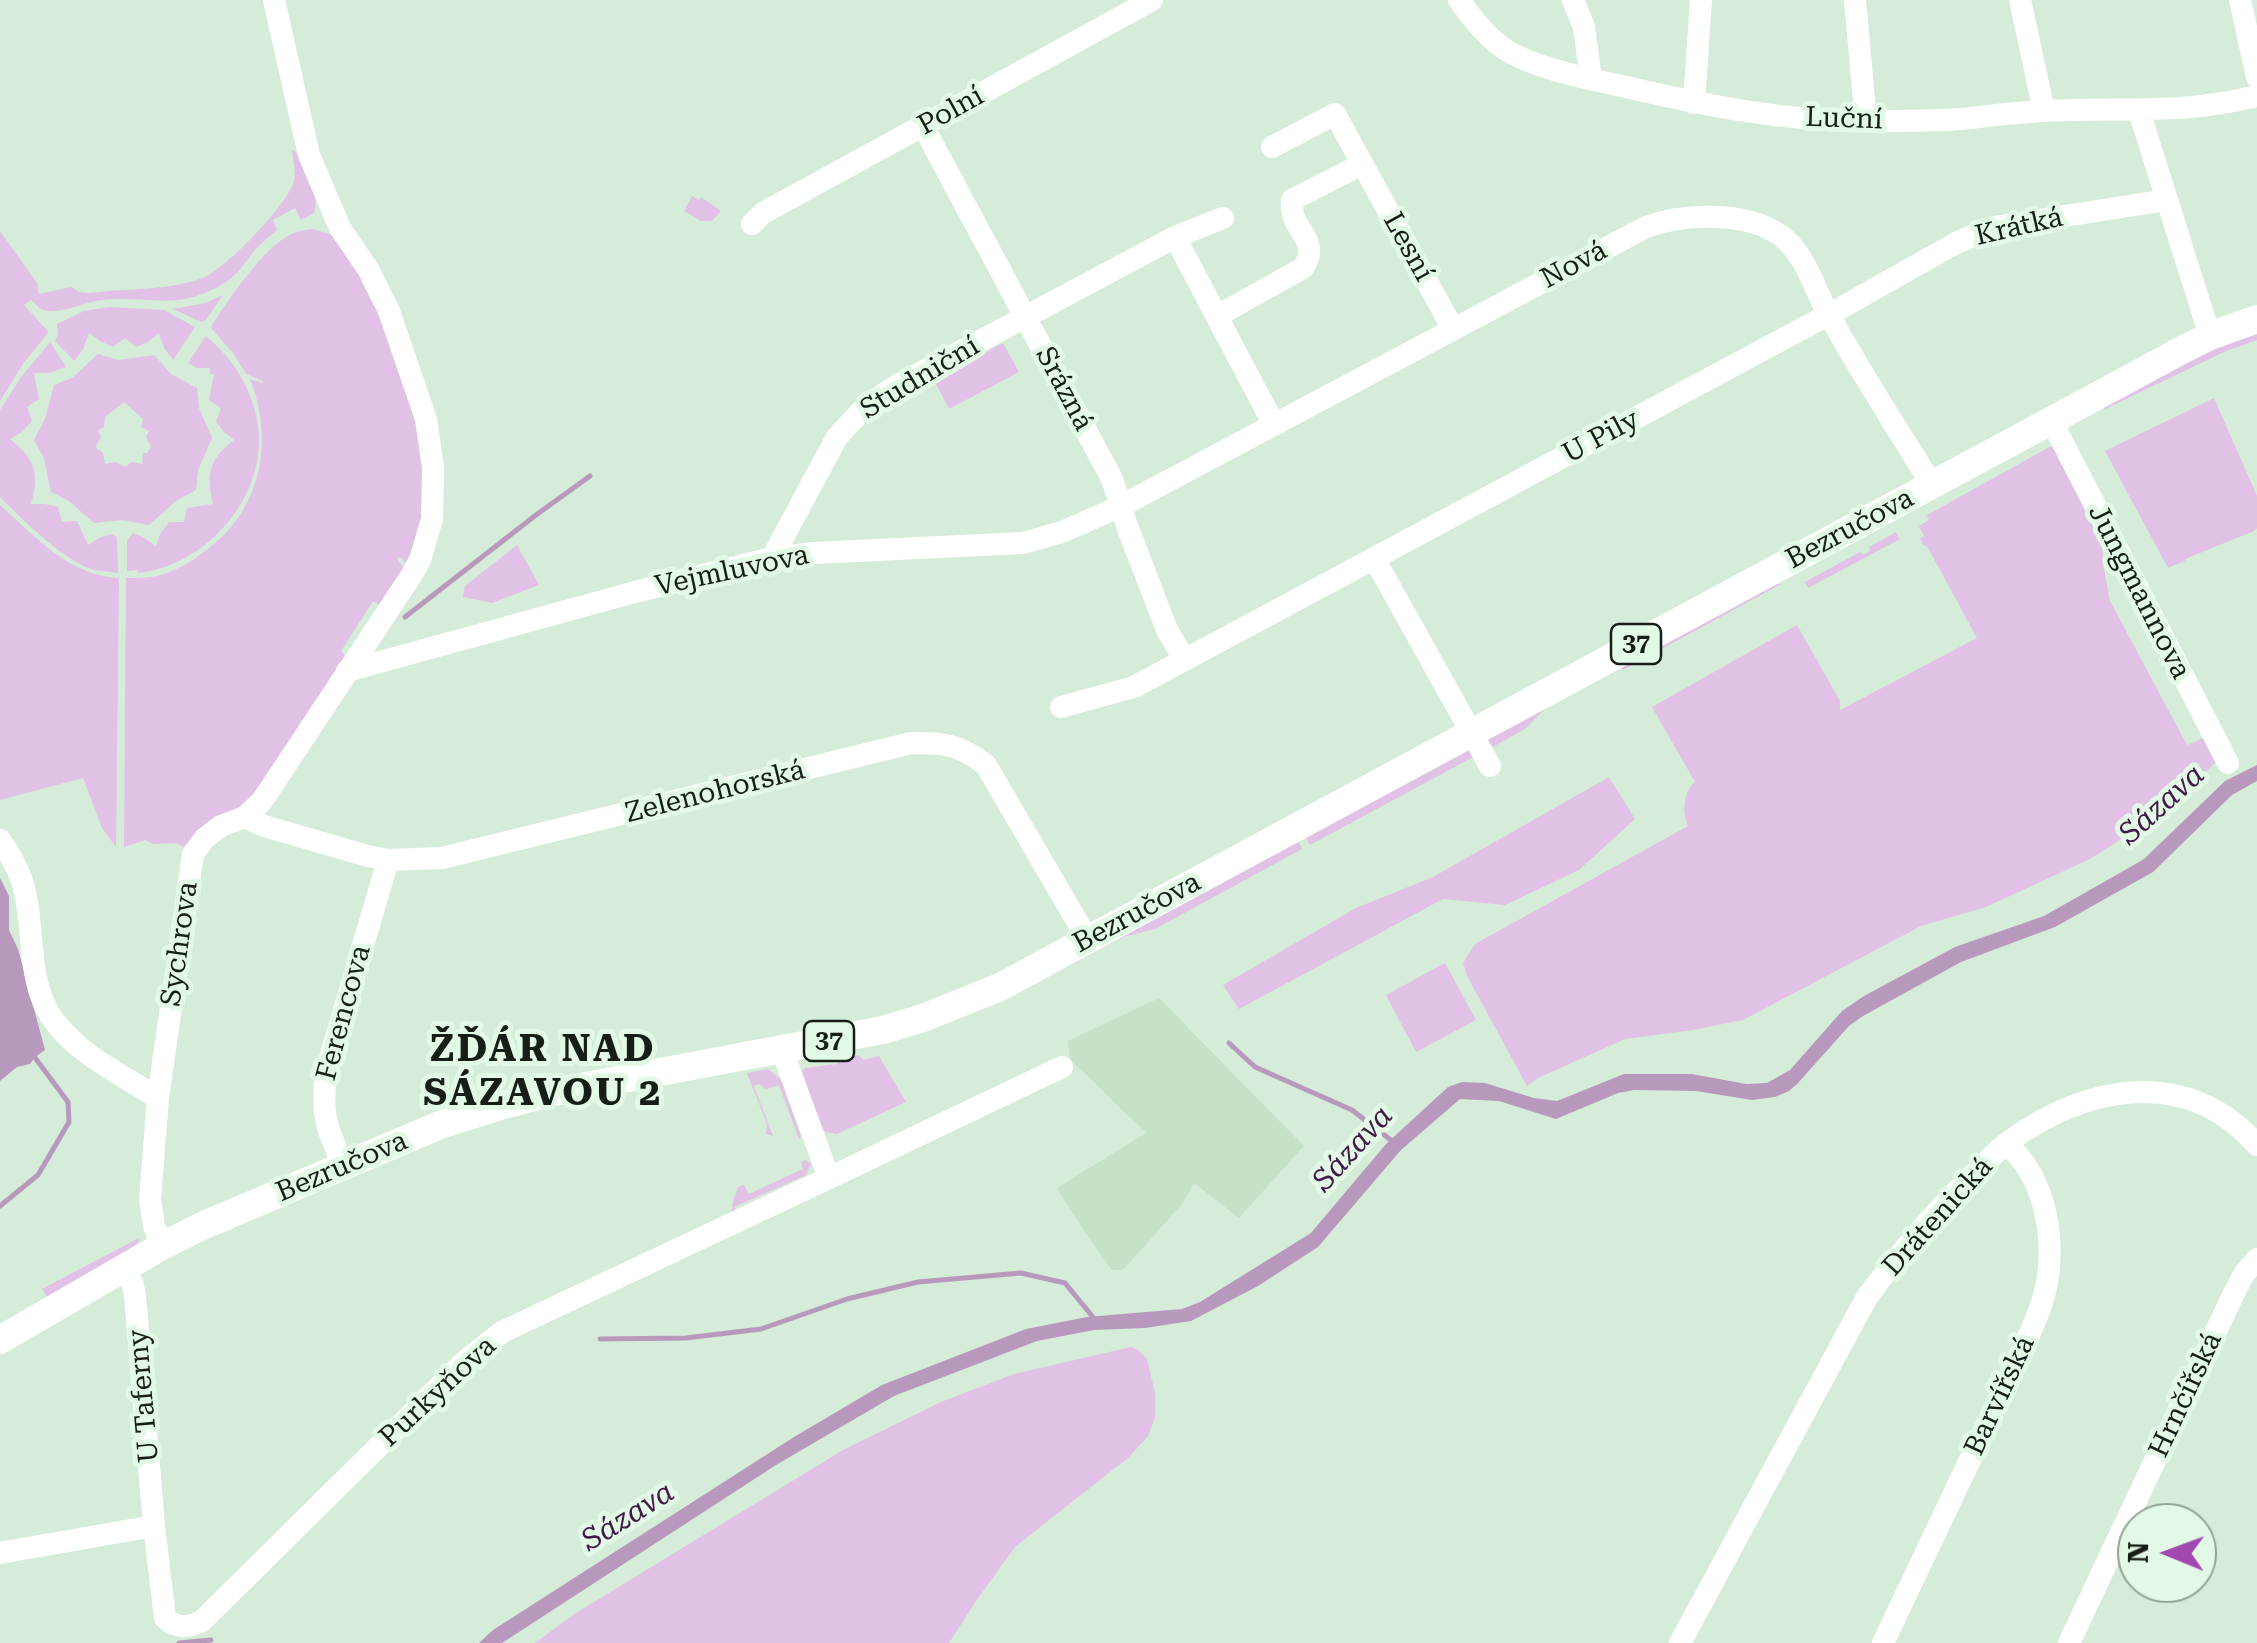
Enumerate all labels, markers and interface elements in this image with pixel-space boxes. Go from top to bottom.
street label: Polní [912,79,990,143]
street label: Luční [1805,101,1883,137]
street label: Krátká [1972,201,2066,253]
street label: Lesní [1376,207,1440,287]
street label: Nová [1535,234,1613,296]
street label: Studniční [854,329,986,427]
street label: Srázná [1028,341,1100,437]
street label: U Pily [1557,403,1645,471]
street label: Bezručova [1781,481,1919,577]
street label: Jungmannova [2081,499,2197,685]
street label: Vejmluvova [652,538,812,604]
road number: 37 [1611,624,1661,664]
street label: Zelenohorská [622,753,808,831]
water label: Sázava [2112,757,2212,853]
street label: Bezručova [1068,865,1206,961]
street label: Sychrova [155,879,205,1009]
street label: Ferencova [310,942,378,1084]
road number: 37 [804,1021,854,1061]
district label: ŽĎÁR NAD SÁZAVOU 2 [423,1027,663,1116]
water label: Sázava [1305,1099,1401,1199]
street label: Bezručova [271,1124,413,1210]
street label: Drátenická [1876,1151,2000,1283]
street label: Hrnčířská [2142,1327,2230,1463]
street label: U Taferny [121,1328,167,1464]
street label: Purkyňova [373,1330,503,1454]
street label: Barvířská [1958,1331,2042,1461]
water label: Sázava [575,1475,681,1559]
north arrow [2117,1503,2217,1603]
text: N [2122,1541,2155,1564]

